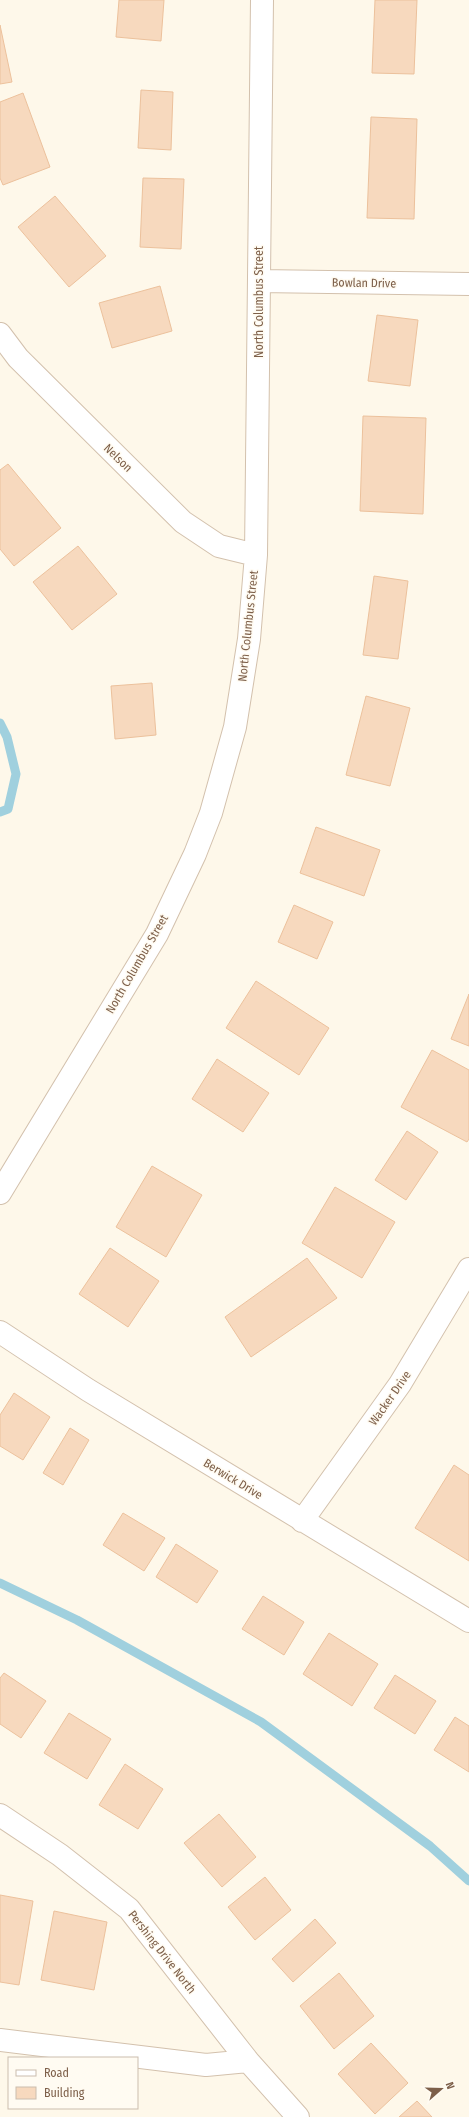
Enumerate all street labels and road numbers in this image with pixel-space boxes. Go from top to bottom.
street label: North Columbus Street [252,246,266,358]
street label: Bowlan Drive [332,275,396,291]
street label: Nelson [101,441,135,475]
street label: North Columbus Street [235,570,261,682]
street label: North Columbus Street [103,912,171,1016]
street label: Wacker Drive [366,1368,414,1428]
street label: Berwick Drive [201,1456,265,1502]
street label: Pershing Drive North [125,1908,199,1996]

